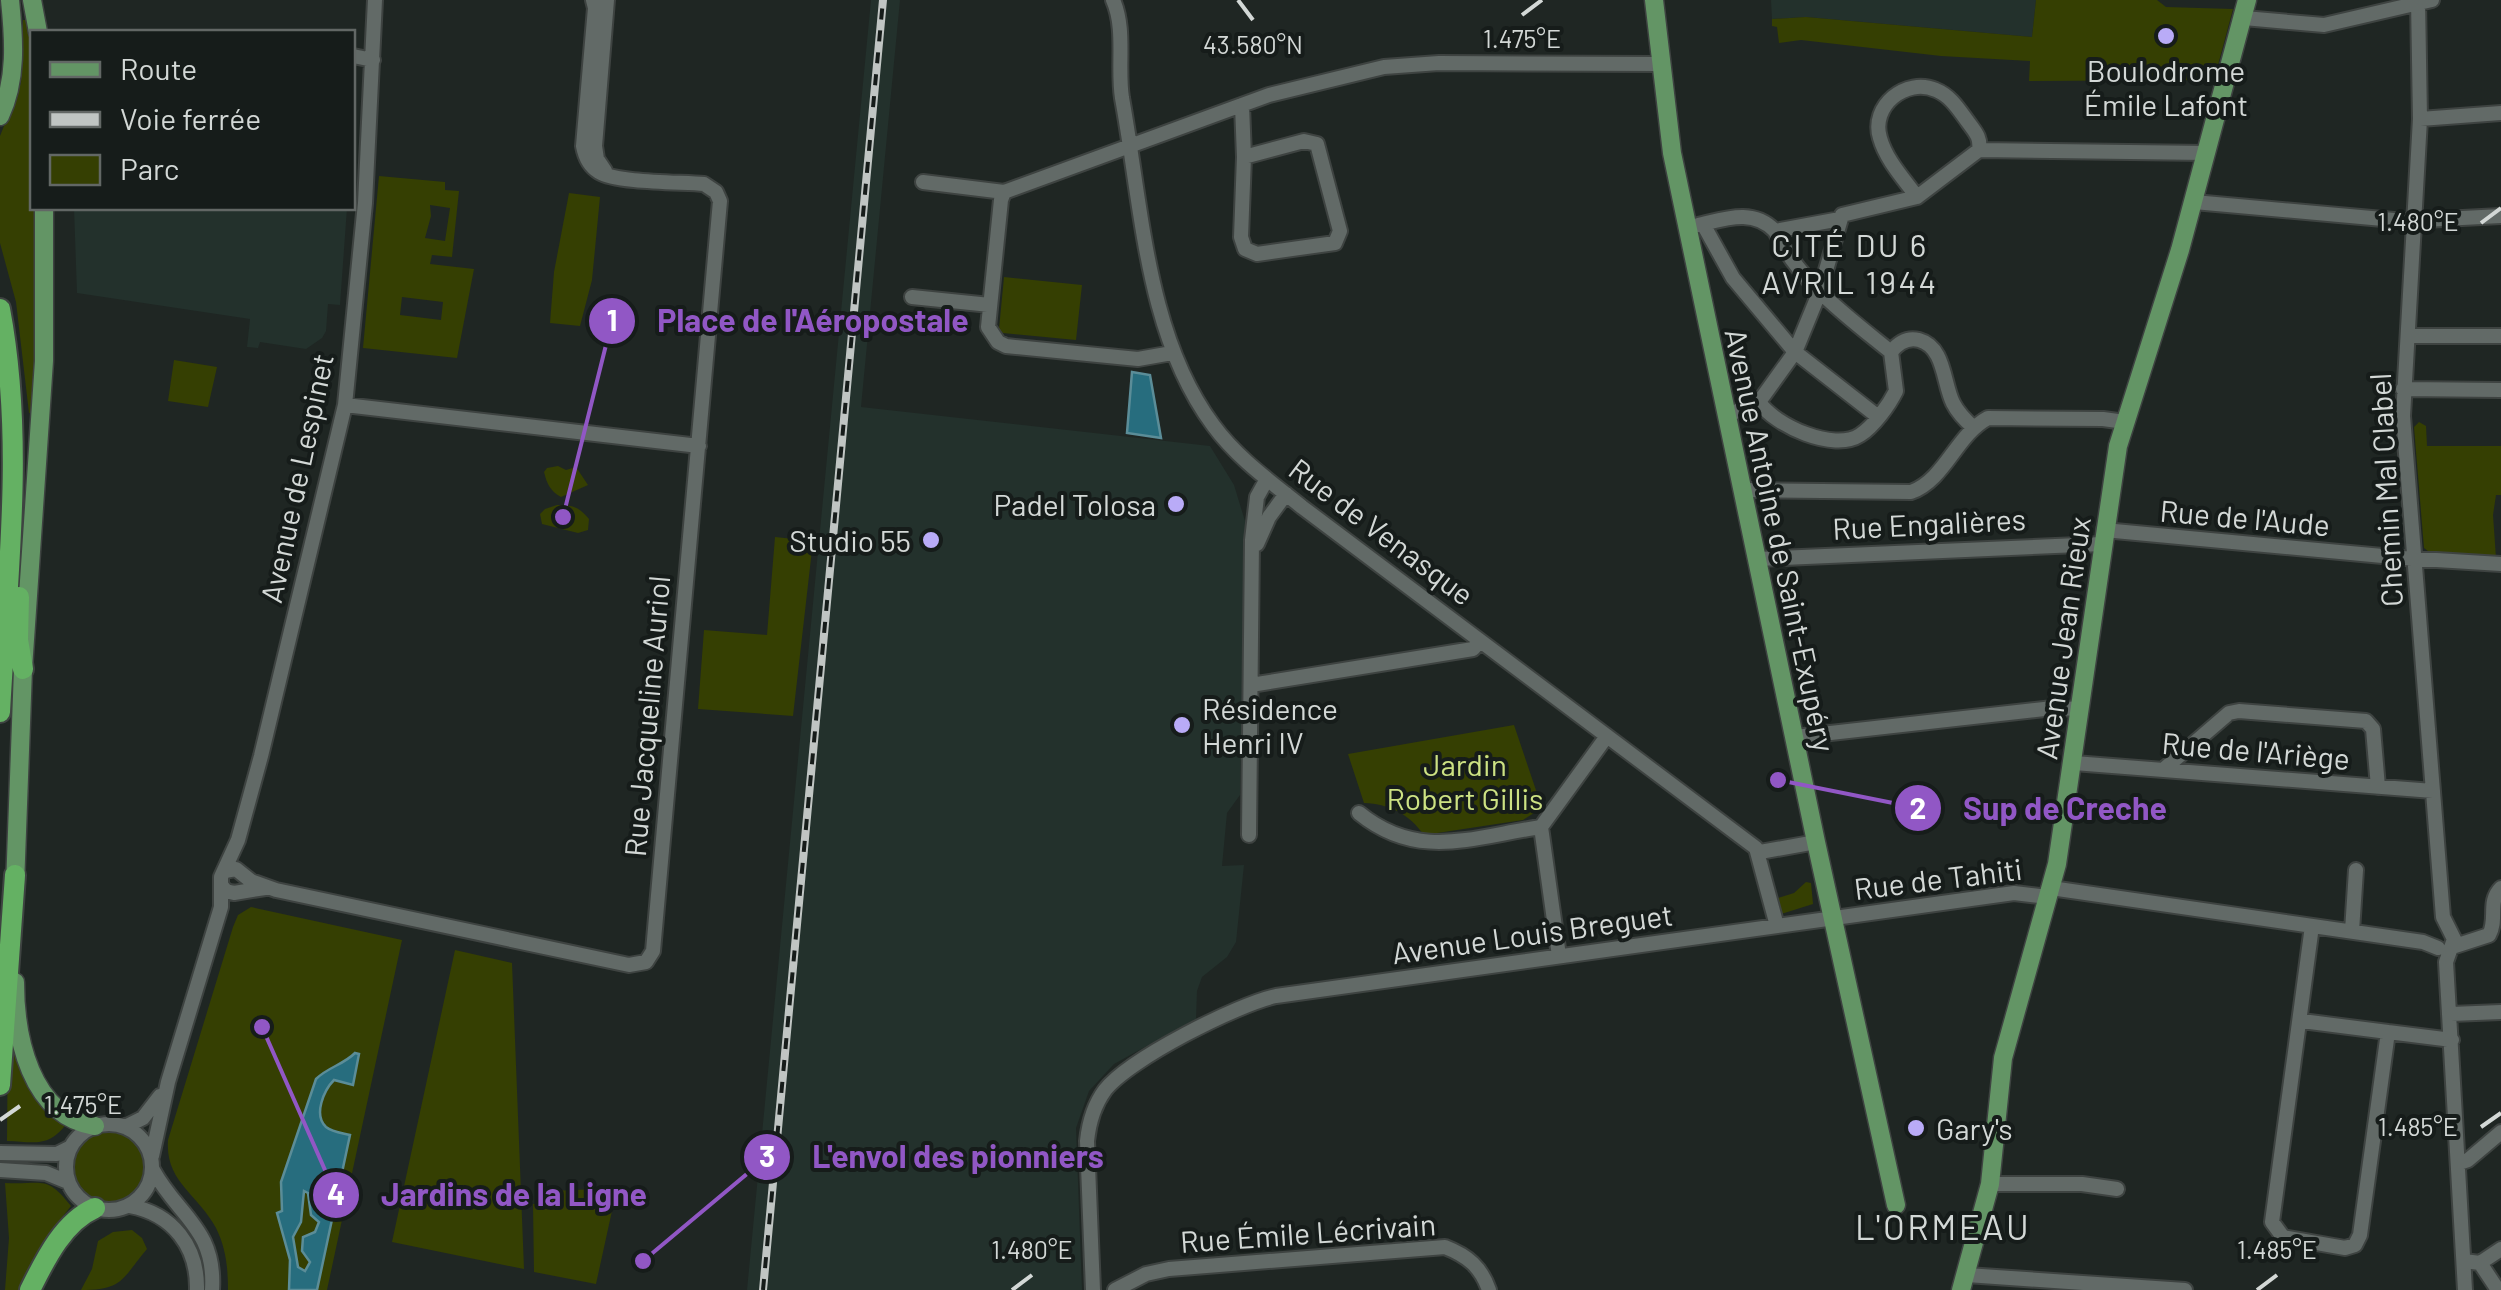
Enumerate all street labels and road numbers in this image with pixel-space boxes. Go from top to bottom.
street label: Avenue Antoine de Saint-Exupéry [1718,325,1844,755]
street label: Avenue de Lespinet [252,350,340,606]
street label: Chemin Mal Clabel [2361,372,2409,608]
street label: Rue de Venasque [1283,450,1481,612]
street label: Rue de l'Aude [2158,492,2332,542]
street label: Rue Engalières [1831,500,2027,546]
street label: Avenue Jean Rieux [2027,514,2097,762]
street label: Rue Jacqueline Auriol [616,574,676,858]
street label: Rue de l'Ariège [2160,724,2352,776]
street label: Rue de Tahiti [1852,850,2024,906]
street label: Avenue Louis Breguet [1389,895,1675,971]
street label: Rue Émile Lécrivain [1179,1205,1437,1259]

